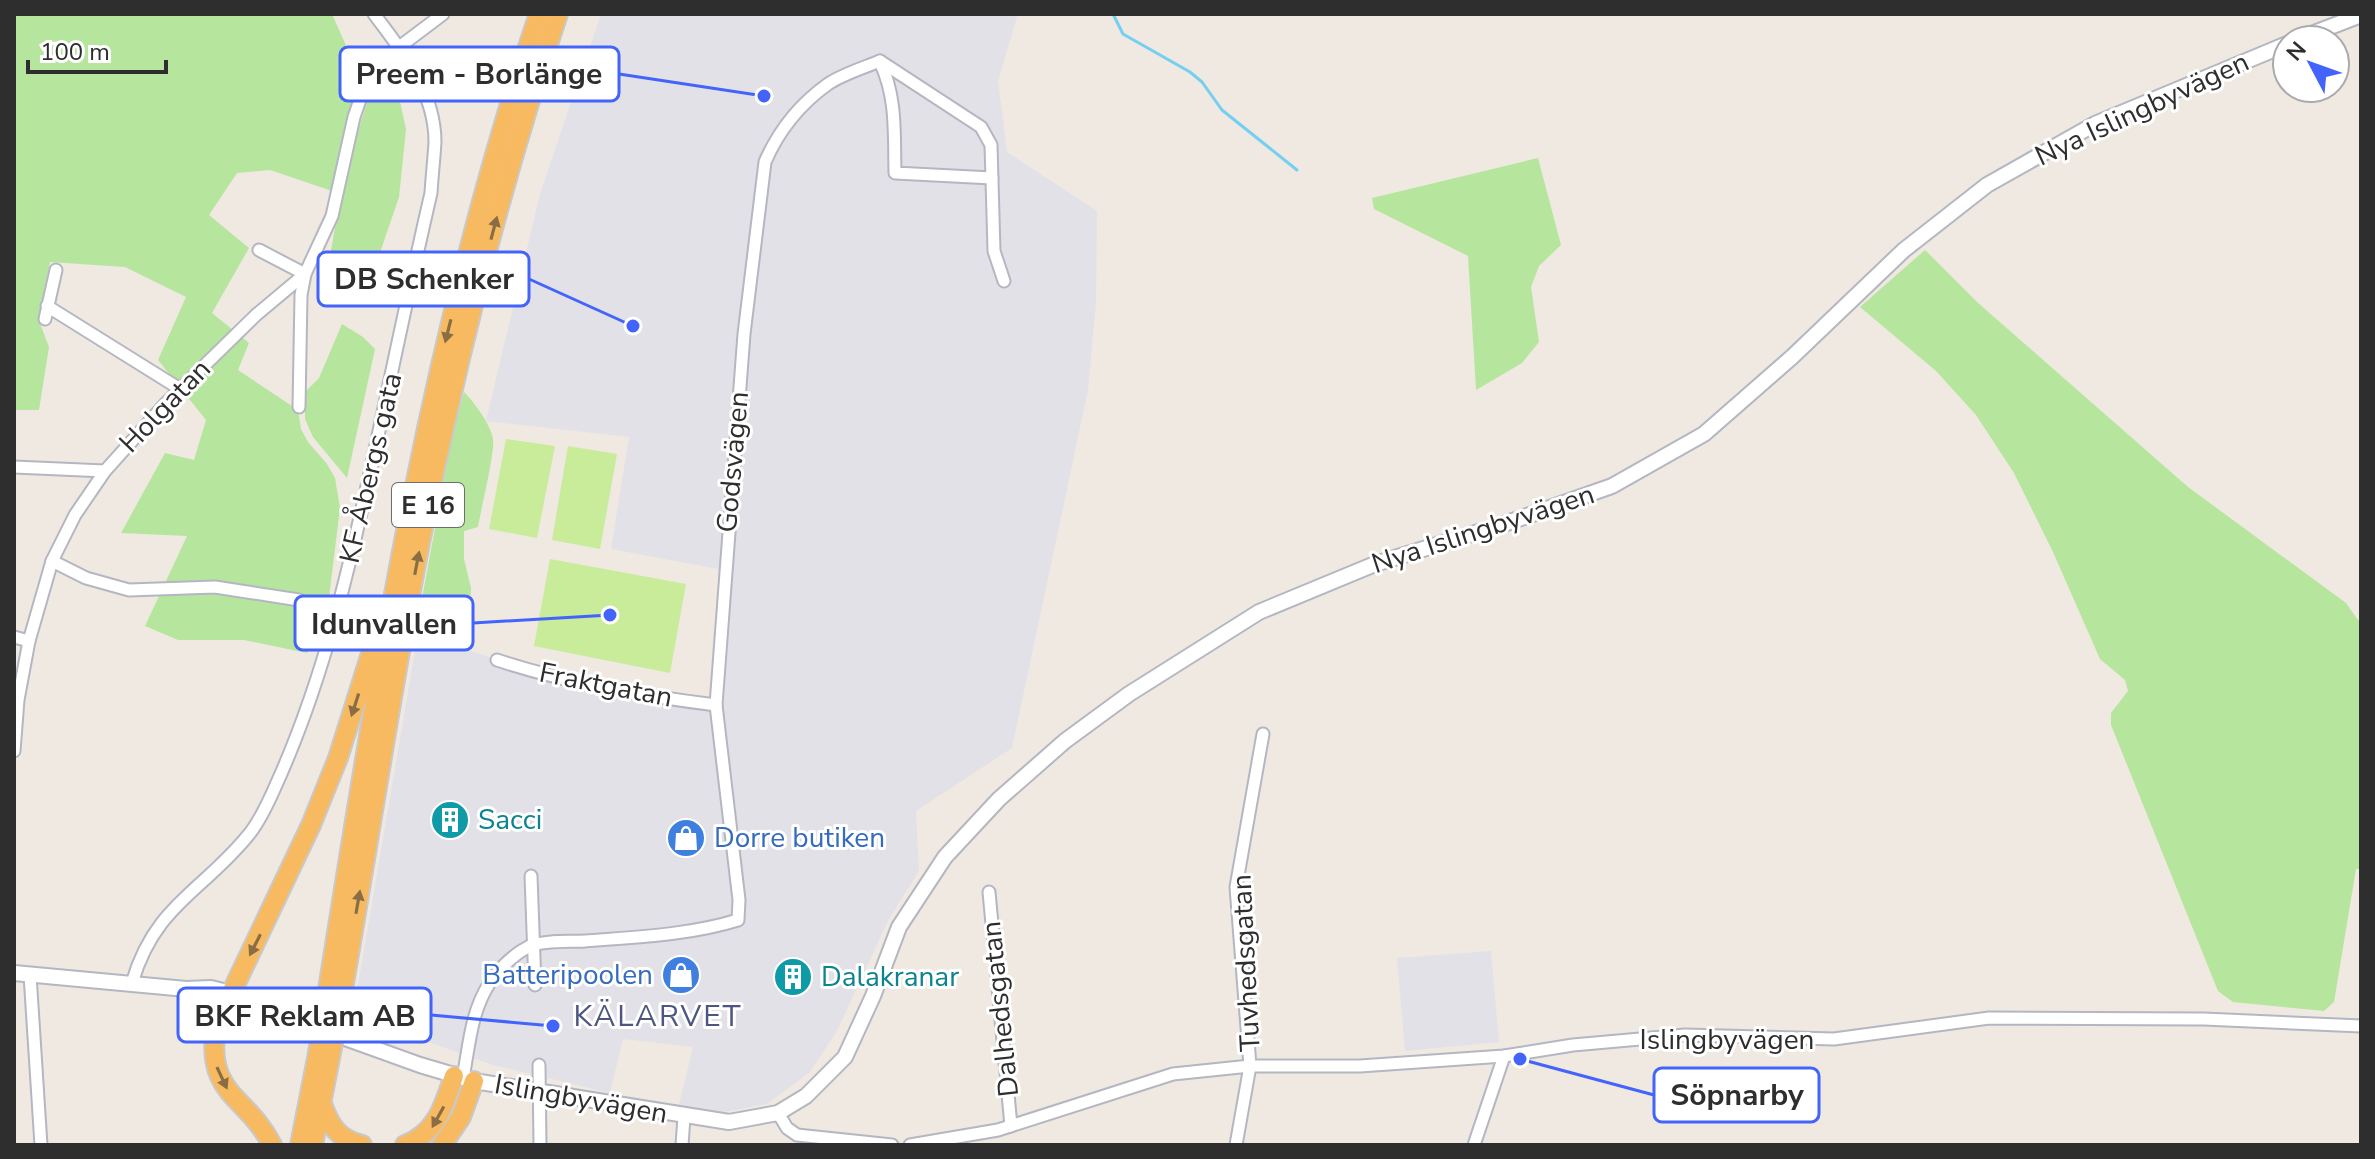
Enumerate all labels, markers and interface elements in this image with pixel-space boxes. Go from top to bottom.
scale bar [28,24,166,74]
north arrow [2271,24,2351,104]
text: N [2280,35,2313,68]
text: 100 m [40,36,110,68]
street label: Nya Islingbyvägen [2029,43,2255,175]
callout: Preem - Borlänge [340,47,619,101]
text: Preem - Borlänge [356,54,602,95]
one-way arrow [488,215,501,239]
callout: DB Schenker [318,252,529,306]
text: DB Schenker [334,259,514,300]
one-way arrow [441,319,454,344]
street label: Holgatan [111,351,219,461]
street label: KF Åbergs gata [330,369,411,567]
street label: Godsvägen [708,390,758,534]
street label: Nya Islingbyvägen [1367,475,1599,583]
road number: E 16 [392,483,464,527]
one-way arrow [411,550,423,575]
callout: Idunvallen [295,596,473,650]
text: Idunvallen [311,604,457,645]
street label: Fraktgatan [536,653,676,717]
one-way arrow [348,694,360,718]
building icon: Sacci [429,799,471,841]
place label: Sacci [478,801,542,839]
shop icon: Dorre butiken [665,817,707,859]
place label: Dorre butiken [714,819,885,857]
street label: Tuvhedsgatan [1222,873,1270,1053]
one-way arrow [353,889,365,914]
street label: Dalhedsgatan [972,919,1028,1099]
one-way arrow [248,933,261,956]
shop icon: Batteripoolen [660,954,702,996]
place label: Batteripoolen [482,956,653,994]
building icon: Dalakranar [772,956,814,998]
place label: Dalakranar [821,958,959,996]
callout: BKF Reklam AB [178,988,431,1042]
text: BKF Reklam AB [194,996,416,1037]
district label: KÄLARVET [574,996,742,1037]
street label: Islingbyvägen [1640,1021,1814,1059]
street label: Islingbyvägen [492,1065,670,1133]
one-way arrow [215,1067,228,1090]
callout: Söpnarby [1654,1068,1819,1122]
text: Söpnarby [1670,1075,1804,1116]
one-way arrow [431,1106,445,1128]

